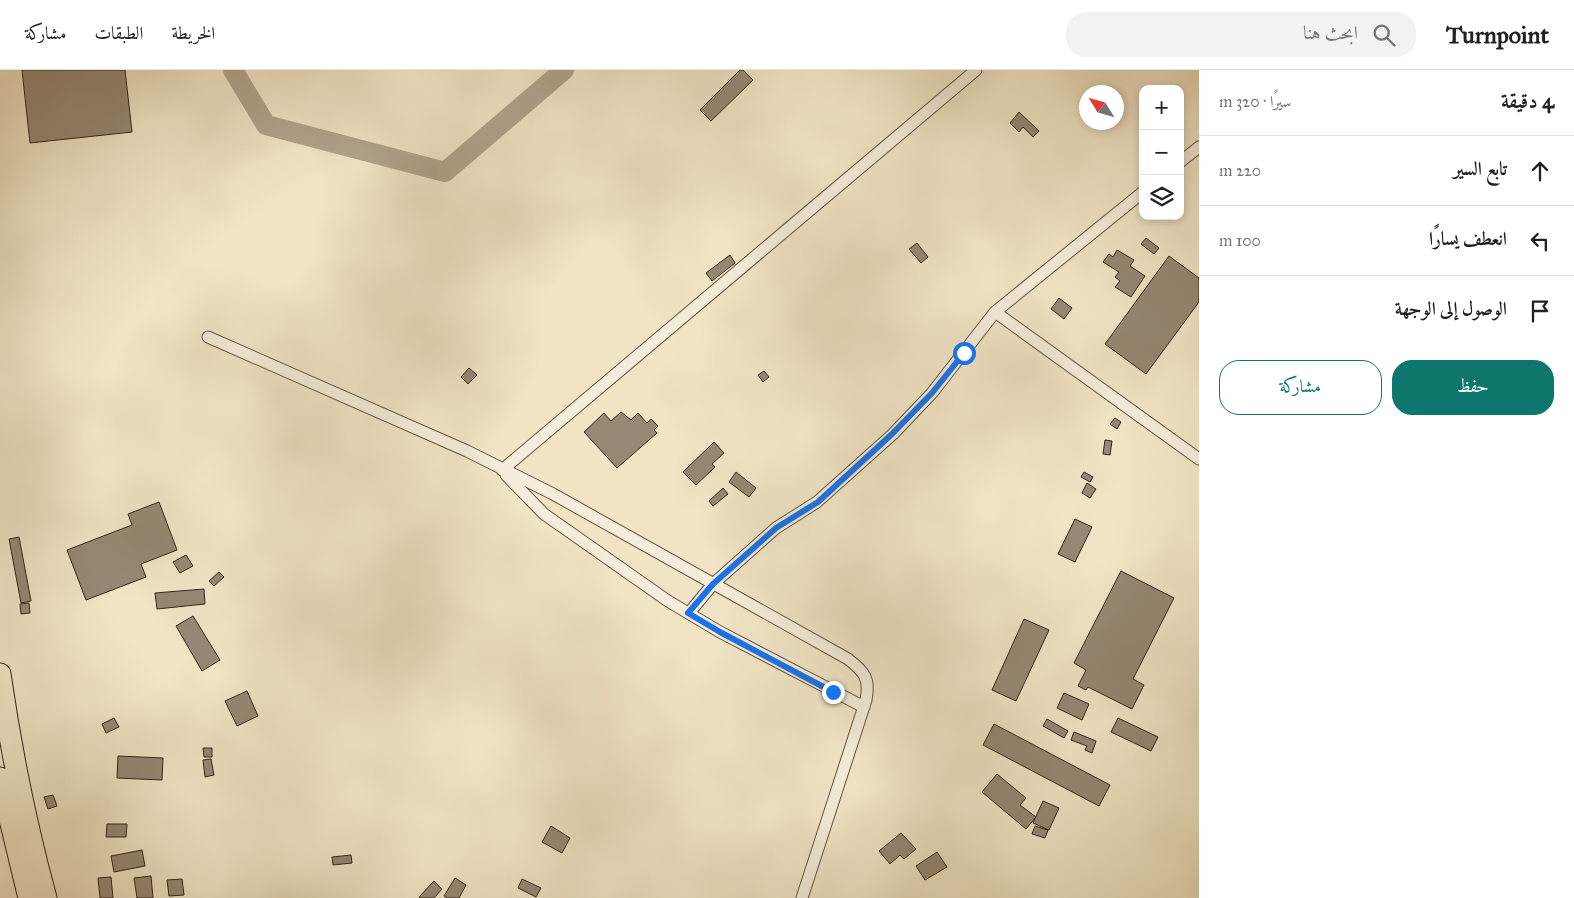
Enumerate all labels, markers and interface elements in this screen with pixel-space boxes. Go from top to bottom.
search box [1066,12,1416,57]
text: Turnpoint [1446,20,1549,50]
text: ابحث هنا [1303,21,1358,44]
icon: search [1370,21,1398,49]
text: مشاركة [25,22,66,44]
text: الطبقات [94,22,143,44]
text: الخريطة [171,22,215,44]
north arrow [1079,85,1124,130]
map controls [1139,85,1184,220]
button: + [1139,85,1184,130]
text: 4 دقيقة [1501,88,1554,114]
text: سيرًا · 320 m [1219,92,1291,111]
button: − [1139,130,1184,175]
text: تابع السير [1453,157,1507,180]
icon: ahead [1526,157,1554,185]
text: 220 m [1219,161,1261,180]
button: layers [1139,175,1184,220]
text: انعطف يسارًا [1429,227,1507,250]
icon: left [1526,227,1554,255]
text: 100 m [1219,231,1261,250]
text: الوصول إلى الوجهة [1395,297,1507,320]
icon: arrive [1526,297,1554,325]
route start [953,342,976,365]
button: مشاركة [1219,360,1382,415]
button: حفظ [1392,360,1554,415]
route end [822,681,845,704]

